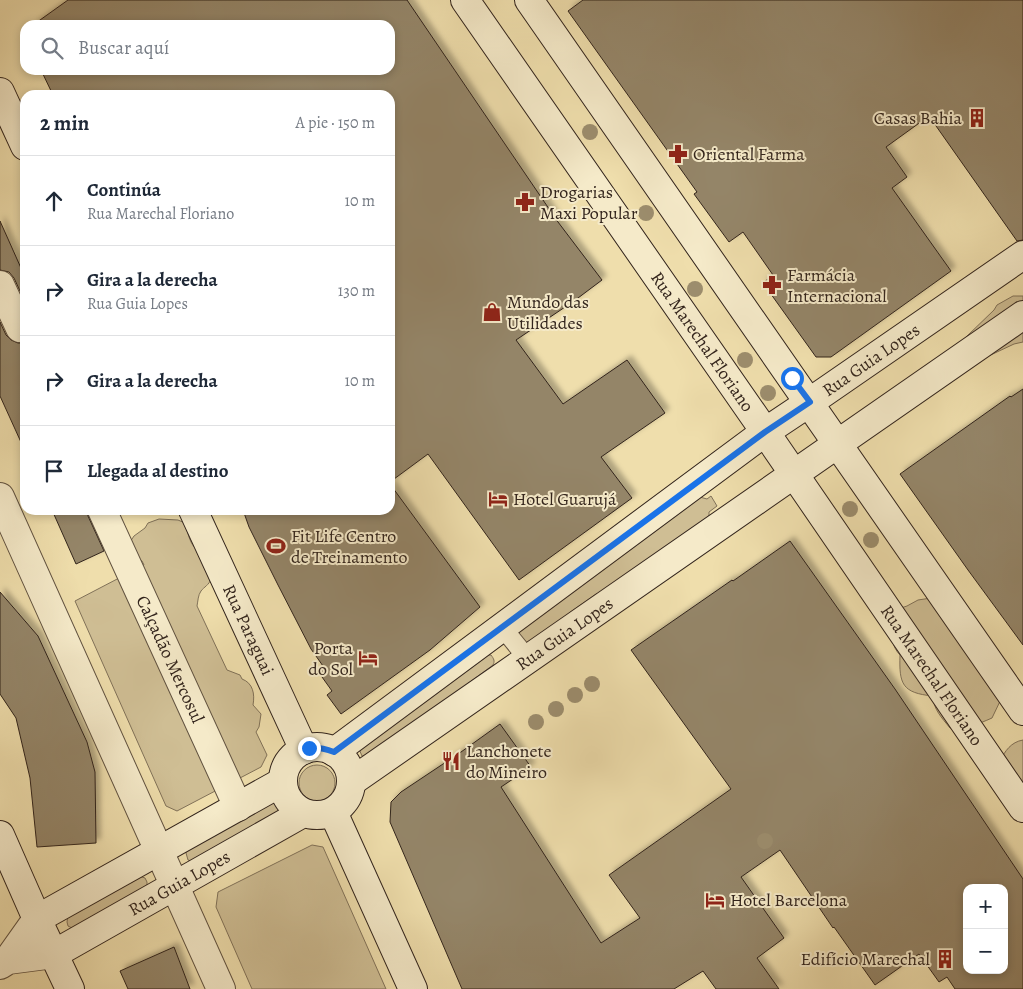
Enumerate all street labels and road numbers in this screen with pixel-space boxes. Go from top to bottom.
street label: Rua Marechal Floriano [645,267,760,417]
street label: Rua Guia Lopes [817,318,925,402]
street label: Rua Paraguai [217,581,280,679]
street label: Calçadão Mercosul [131,591,210,727]
street label: Rua Guia Lopes [511,591,618,676]
street label: Rua Marechal Floriano [875,600,989,750]
street label: Rua Guia Lopes [124,845,235,921]

